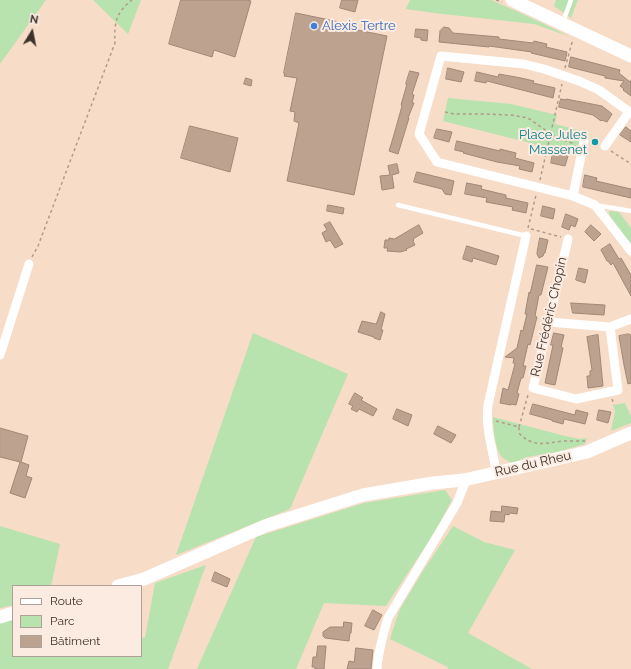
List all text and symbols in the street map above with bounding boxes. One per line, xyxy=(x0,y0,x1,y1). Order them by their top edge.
north arrow xyxy=(12,12,52,52)
text: N xyxy=(29,13,39,27)
place label: Alexis Tertre xyxy=(322,18,396,34)
marker: Alexis Tertre xyxy=(309,21,319,31)
place label: Place Jules Massenet xyxy=(519,127,587,158)
marker: Place Jules Massenet xyxy=(590,137,600,147)
street label: Rue Frédéric Chopin xyxy=(528,256,570,378)
street label: Rue du Rheu xyxy=(493,448,573,480)
legend xyxy=(12,585,142,657)
text: Route xyxy=(50,594,83,608)
text: Parc xyxy=(50,614,75,628)
text: Bâtiment xyxy=(50,634,100,648)

